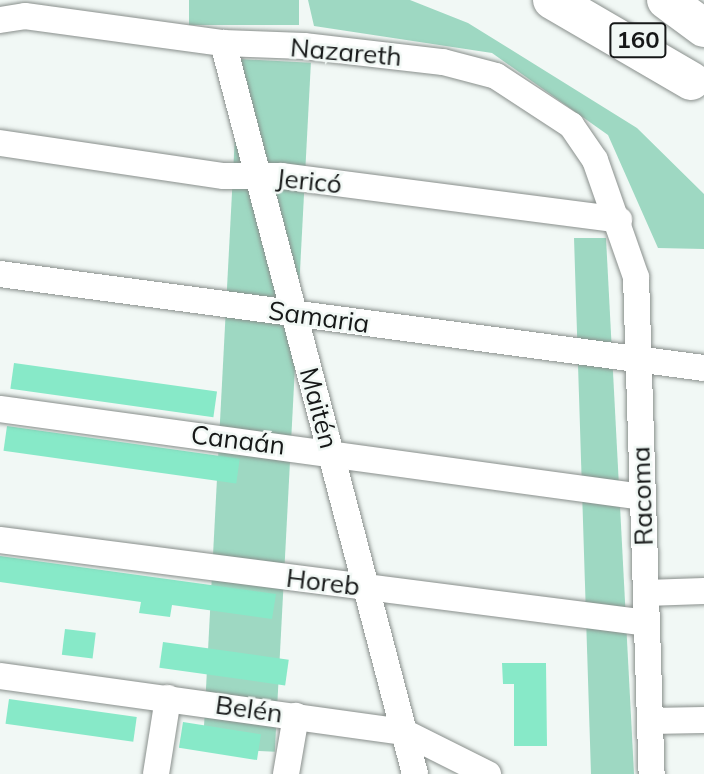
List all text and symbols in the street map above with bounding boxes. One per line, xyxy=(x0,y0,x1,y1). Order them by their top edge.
road number: 160 xyxy=(608,20,668,60)
street label: Nazareth xyxy=(289,32,403,72)
street label: Jericó xyxy=(275,162,343,200)
street label: Samaria xyxy=(267,294,371,340)
street label: Maitén xyxy=(293,364,345,452)
street label: Canaán xyxy=(189,419,287,461)
street label: Racoma xyxy=(625,446,659,546)
street label: Horeb xyxy=(284,562,362,602)
street label: Belén xyxy=(213,689,285,729)

